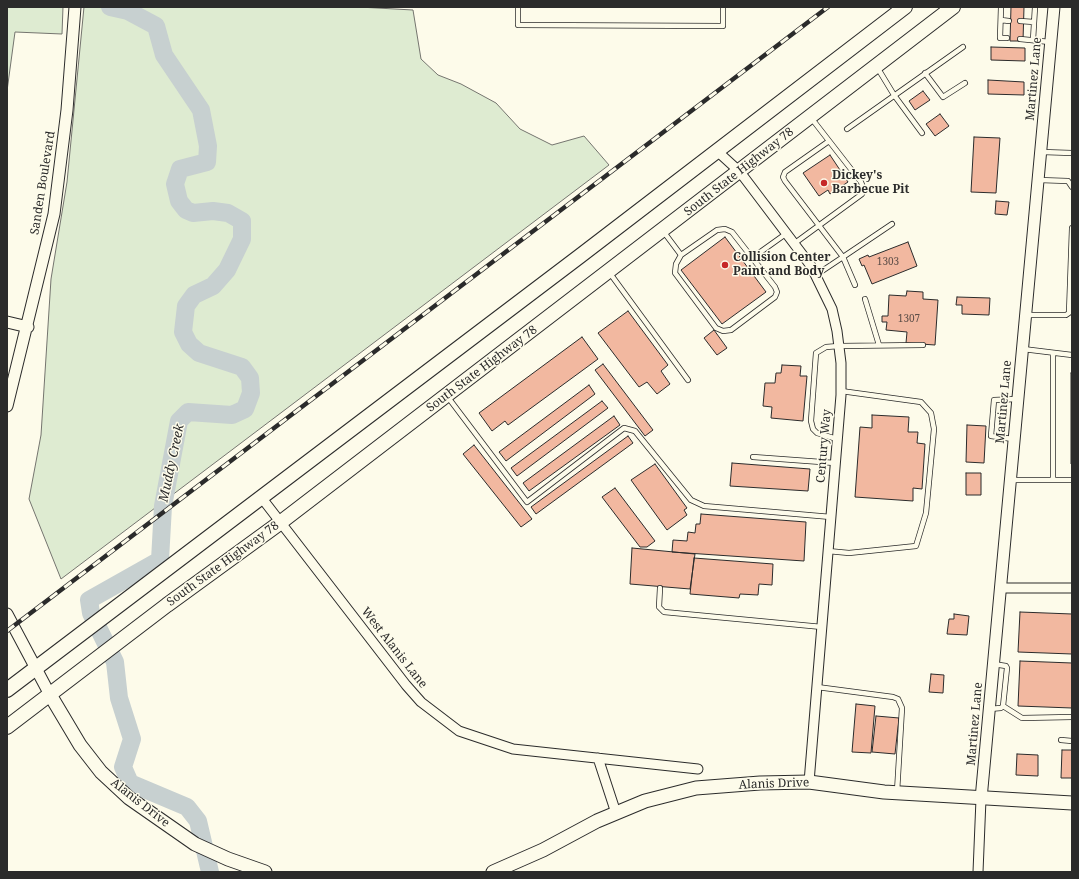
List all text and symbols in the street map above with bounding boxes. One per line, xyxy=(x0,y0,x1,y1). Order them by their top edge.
street label: Martinez Lane xyxy=(1023,37,1045,121)
street label: South State Highway 78 xyxy=(681,125,797,219)
street label: Sanden Boulevard xyxy=(28,130,58,236)
place label: Dickey's Barbecue Pit xyxy=(832,169,909,197)
marker: Dickey's Barbecue Pit xyxy=(819,178,829,188)
place label: Collision Center Paint and Body xyxy=(733,251,830,279)
house number: 1303 xyxy=(877,256,899,268)
marker: Collision Center Paint and Body xyxy=(720,260,730,270)
house number: 1307 xyxy=(898,313,920,325)
street label: South State Highway 78 xyxy=(424,323,540,415)
street label: Martinez Lane xyxy=(993,360,1015,444)
street label: Century Way xyxy=(814,409,834,483)
water label: Muddy Creek xyxy=(156,423,188,503)
street label: South State Highway 78 xyxy=(164,519,282,609)
street label: West Alanis Lane xyxy=(358,605,430,691)
street label: Martinez Lane xyxy=(964,682,986,766)
street label: Alanis Drive xyxy=(108,776,172,830)
street label: Alanis Drive xyxy=(738,776,810,792)

